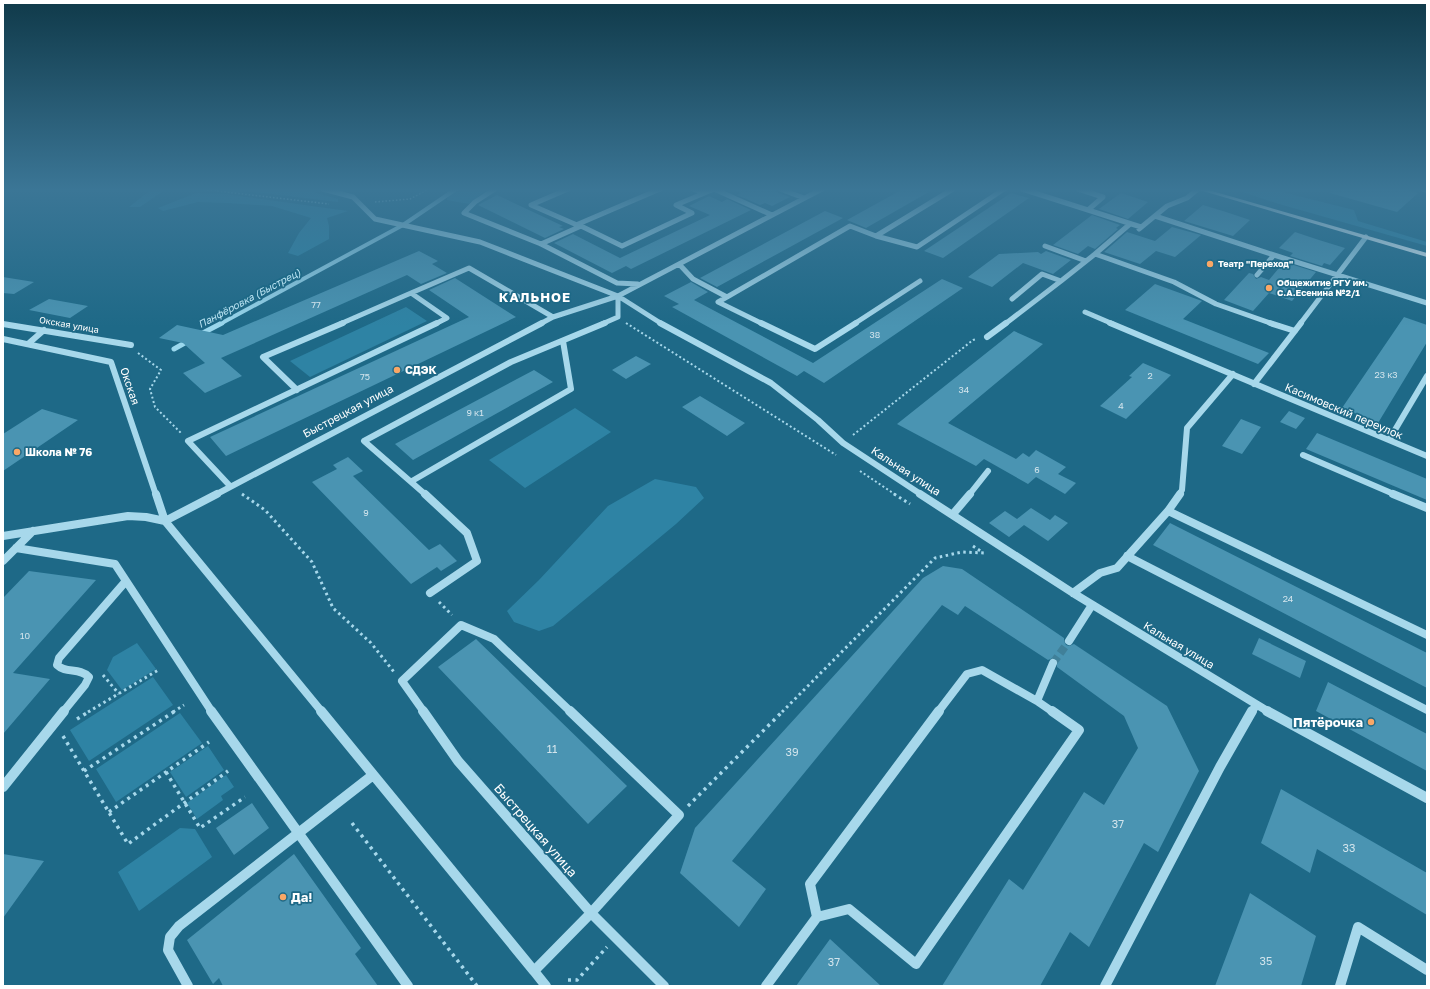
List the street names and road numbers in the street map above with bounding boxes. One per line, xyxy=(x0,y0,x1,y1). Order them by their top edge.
street label: Окская улица xyxy=(38,314,100,335)
street label: Окская xyxy=(118,365,143,406)
street label: Касимовский переулок xyxy=(1283,380,1406,442)
street label: Быстрецкая улица xyxy=(300,381,395,440)
street label: Кальная улица xyxy=(869,443,943,498)
street label: Кальная улица xyxy=(1142,618,1217,671)
street label: Быстрецкая улица xyxy=(491,780,581,880)

